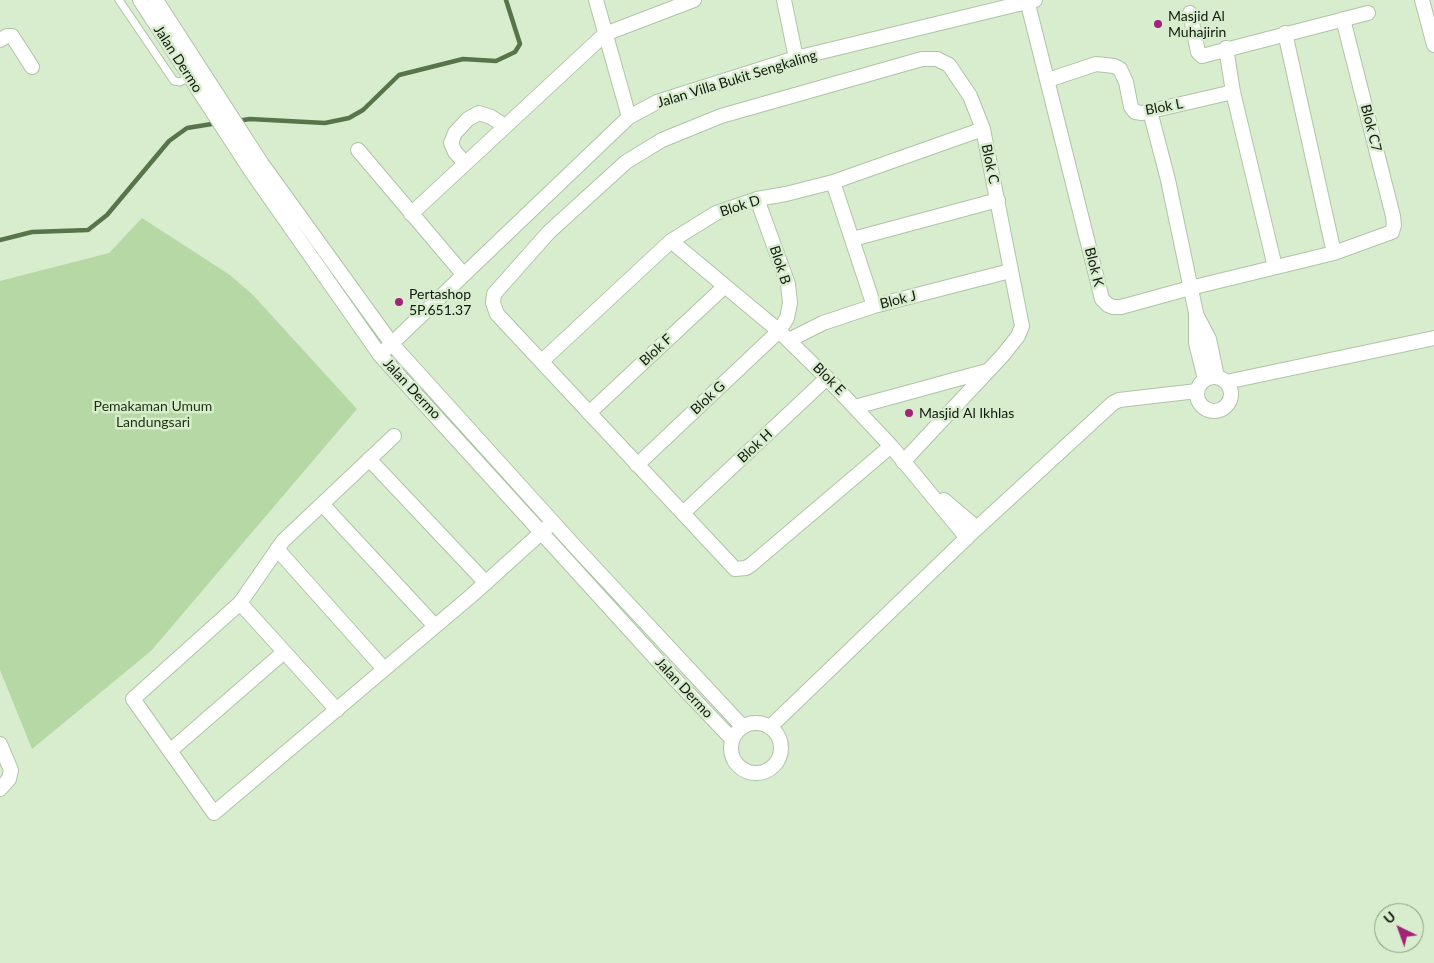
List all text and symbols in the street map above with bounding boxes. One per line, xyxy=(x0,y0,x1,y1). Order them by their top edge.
place label: Masjid Al Muhajirin xyxy=(1168,8,1226,40)
marker: Masjid Al Muhajirin xyxy=(1152,18,1164,30)
street label: Jalan Dermo xyxy=(150,22,206,96)
street label: Jalan Villa Bukit Sengkaling xyxy=(655,47,819,111)
street label: Blok L xyxy=(1144,95,1184,119)
street label: Blok C7 xyxy=(1357,103,1385,153)
street label: Blok C xyxy=(978,143,1002,185)
street label: Blok D xyxy=(718,192,762,220)
street label: Blok B xyxy=(766,243,794,287)
street label: Blok K xyxy=(1081,246,1107,288)
place label: Pertashop 5P.651.37 xyxy=(409,286,471,318)
street label: Blok J xyxy=(878,287,918,313)
marker: Pertashop 5P.651.37 xyxy=(393,296,405,308)
street label: Blok F xyxy=(636,331,676,369)
street label: Jalan Dermo xyxy=(380,355,444,423)
street label: Blok E xyxy=(809,359,849,399)
street label: Blok G xyxy=(687,378,729,418)
park label: Pemakaman Umum Landungsari xyxy=(94,398,212,431)
place label: Masjid Al Ikhlas xyxy=(919,405,1014,421)
marker: Masjid Al Ikhlas xyxy=(903,407,915,419)
street label: Blok H xyxy=(734,426,776,466)
street label: Jalan Dermo xyxy=(652,654,716,722)
north arrow xyxy=(1374,903,1424,953)
text: U xyxy=(1380,907,1399,927)

